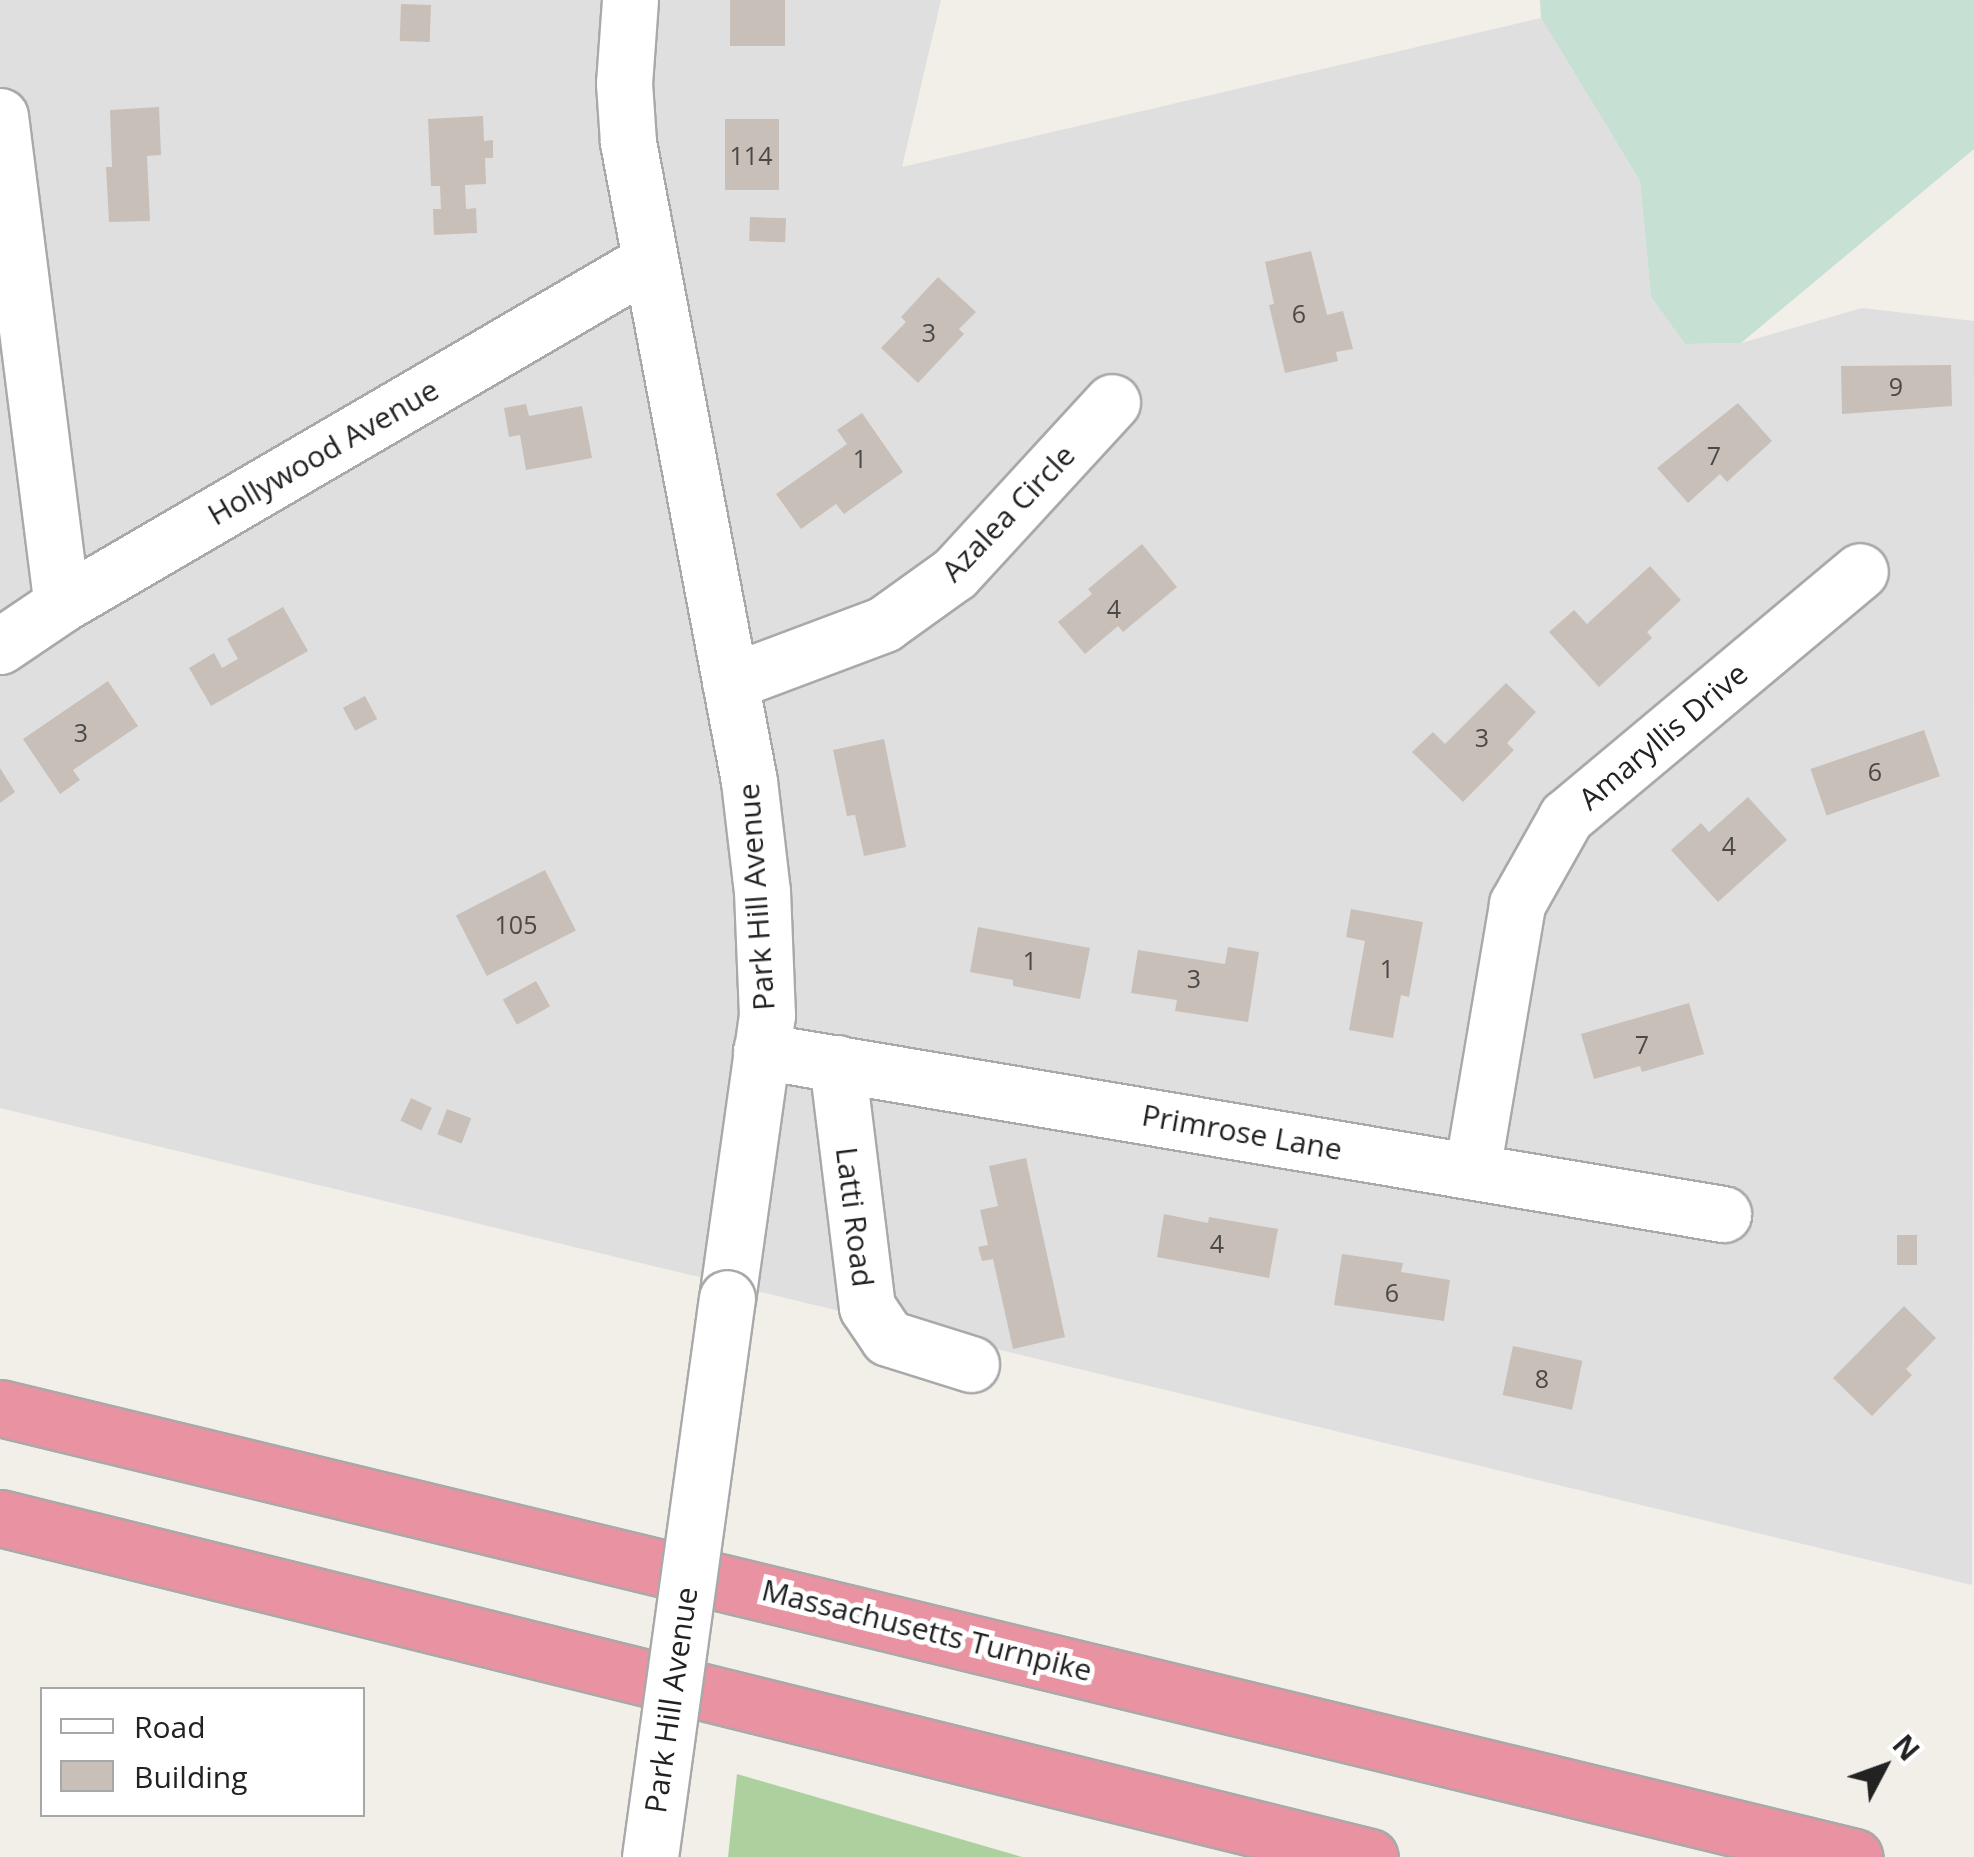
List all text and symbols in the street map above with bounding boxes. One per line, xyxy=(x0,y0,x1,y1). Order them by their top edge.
house number: 114 xyxy=(730,140,772,170)
house number: 6 xyxy=(1292,298,1306,328)
house number: 3 xyxy=(922,317,936,347)
street label: Hollywood Avenue xyxy=(201,371,445,533)
house number: 9 xyxy=(1889,371,1903,401)
street label: Azalea Circle xyxy=(934,437,1082,589)
house number: 7 xyxy=(1707,440,1721,470)
house number: 1 xyxy=(853,443,867,473)
house number: 4 xyxy=(1107,593,1121,623)
street label: Amaryllis Drive xyxy=(1571,655,1755,817)
house number: 3 xyxy=(74,717,88,747)
house number: 3 xyxy=(1475,722,1489,752)
house number: 6 xyxy=(1868,756,1882,786)
street label: Park Hill Avenue xyxy=(730,782,782,1012)
house number: 4 xyxy=(1722,830,1736,860)
house number: 105 xyxy=(495,909,537,939)
house number: 1 xyxy=(1023,945,1037,975)
house number: 1 xyxy=(1380,953,1394,983)
house number: 3 xyxy=(1187,963,1201,993)
house number: 7 xyxy=(1635,1029,1649,1059)
street label: Primrose Lane xyxy=(1139,1097,1345,1167)
street label: Latti Road xyxy=(829,1145,881,1289)
house number: 4 xyxy=(1210,1228,1224,1258)
house number: 6 xyxy=(1385,1277,1399,1307)
house number: 8 xyxy=(1535,1363,1549,1393)
street label: Massachusetts Turnpike xyxy=(758,1572,1096,1688)
street label: Park Hill Avenue xyxy=(637,1585,705,1815)
legend xyxy=(40,1687,365,1817)
text: Road xyxy=(134,1706,206,1747)
north arrow xyxy=(1834,1717,1934,1817)
text: N xyxy=(1885,1726,1928,1768)
text: Building xyxy=(134,1756,248,1797)

